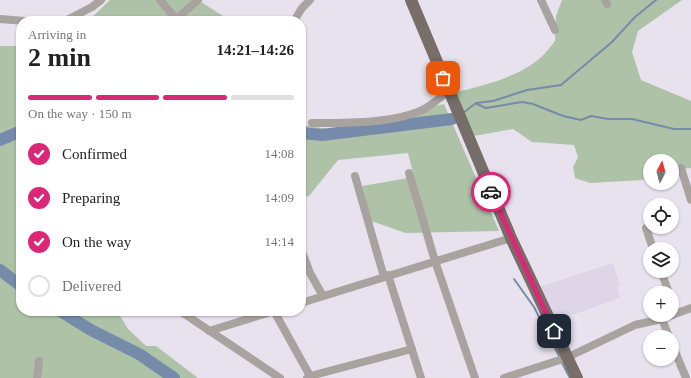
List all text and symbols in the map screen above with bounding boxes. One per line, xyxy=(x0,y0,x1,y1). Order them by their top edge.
text: Arriving in xyxy=(28,27,86,42)
text: 14:21–14:26 xyxy=(217,42,294,58)
text: 2 min xyxy=(28,43,91,72)
pin xyxy=(426,61,460,95)
icon: bag xyxy=(432,67,454,89)
text: On the way · 150 m xyxy=(28,106,132,121)
icon: check xyxy=(28,143,50,165)
text: Confirmed xyxy=(62,146,127,162)
text: 14:08 xyxy=(264,146,294,161)
north arrow xyxy=(643,154,679,190)
map controls xyxy=(643,154,679,366)
courier xyxy=(471,172,511,212)
icon: car xyxy=(480,181,502,203)
icon: check xyxy=(28,187,50,209)
text: Preparing xyxy=(62,190,120,206)
text: 14:09 xyxy=(264,190,294,205)
button: locate xyxy=(643,198,679,234)
icon: check xyxy=(28,231,50,253)
text: On the way xyxy=(62,234,131,250)
text: 14:14 xyxy=(264,234,294,249)
button: layers xyxy=(643,242,679,278)
text: Delivered xyxy=(62,278,121,294)
button: + xyxy=(643,286,679,322)
pin xyxy=(537,314,571,348)
icon: home xyxy=(543,320,565,342)
button: − xyxy=(643,330,679,366)

